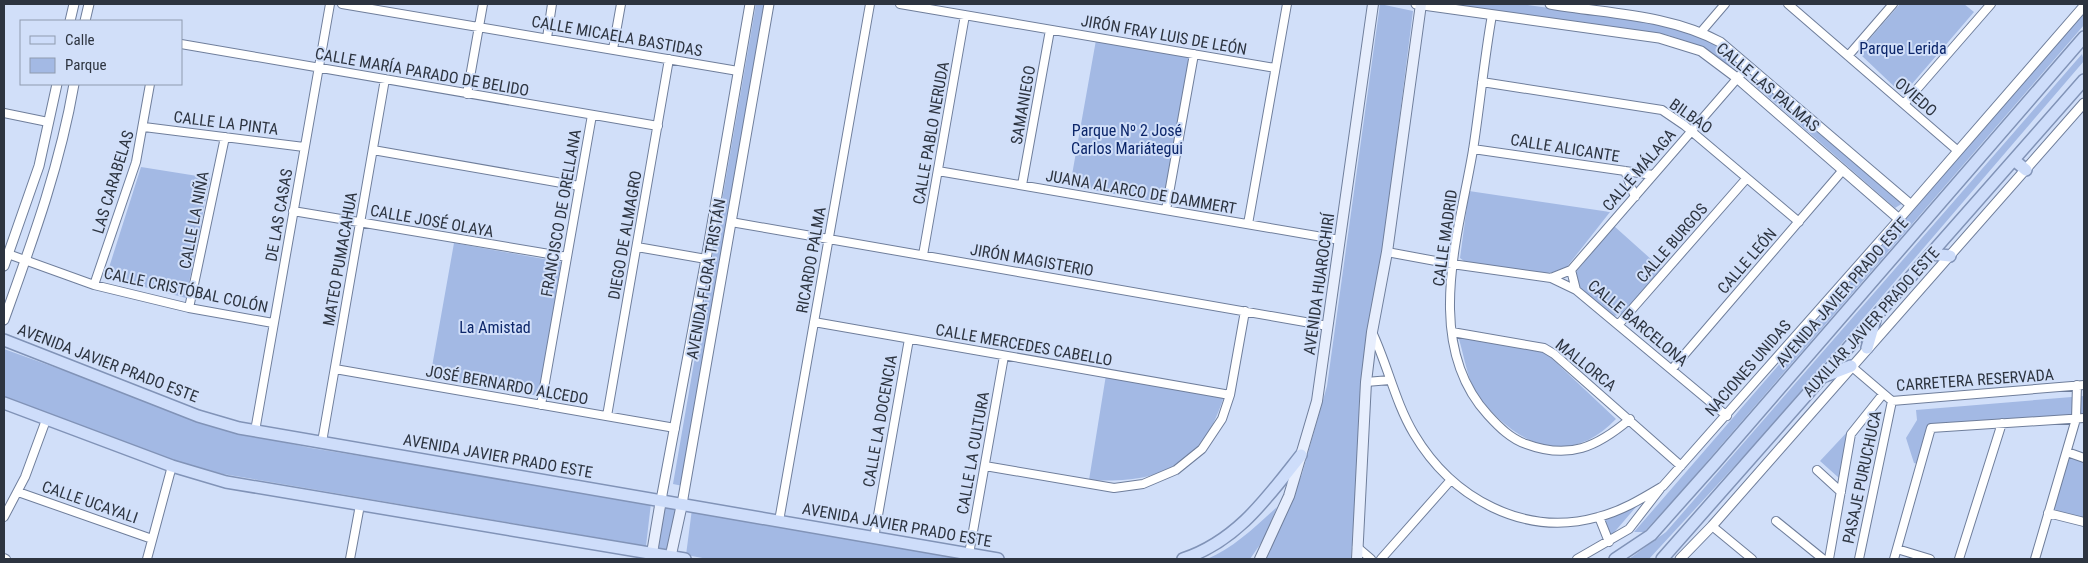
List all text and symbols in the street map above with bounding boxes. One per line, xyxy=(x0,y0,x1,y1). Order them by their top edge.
street label: JIRÓN FRAY LUIS DE LEÓN xyxy=(1080,10,1249,59)
street label: CALLE MICAELA BASTIDAS xyxy=(530,12,704,60)
legend xyxy=(20,20,182,85)
text: Calle xyxy=(65,31,95,49)
street label: CALLE LAS PALMAS xyxy=(1713,38,1823,136)
park label: Parque Lerida xyxy=(1859,39,1947,58)
street label: CALLE MARÍA PARADO DE BELIDO xyxy=(313,44,531,100)
text: Parque xyxy=(65,56,107,74)
street label: CALLE PABLO NERUDA xyxy=(909,60,953,206)
street label: SAMANIEGO xyxy=(1007,64,1039,146)
street label: OVIEDO xyxy=(1891,74,1941,120)
street label: BILBAO xyxy=(1666,94,1716,138)
street label: CALLE LA PINTA xyxy=(173,107,279,139)
park label: Parque Nº 2 José Carlos Mariátegui xyxy=(1071,121,1183,158)
street label: CALLE MÁLAGA xyxy=(1598,125,1680,215)
street label: LAS CARABELAS xyxy=(88,128,138,236)
street label: FRANCISCO DE ORELLANA xyxy=(537,128,585,298)
street label: CALLE ALICANTE xyxy=(1509,130,1621,166)
street label: JUANA ALARCO DE DAMMERT xyxy=(1044,166,1238,218)
street label: DE LAS CASAS xyxy=(261,167,297,263)
street label: CALLE LA NIÑA xyxy=(174,169,213,270)
street label: DIEGO DE ALMAGRO xyxy=(604,169,646,301)
street label: CALLE MADRID xyxy=(1429,188,1461,288)
street label: MATEO PUMACAHUA xyxy=(319,191,361,327)
street label: AVENIDA FLORA TRISTÁN xyxy=(683,197,729,361)
street label: CALLE BURGOS xyxy=(1632,200,1712,286)
street label: CALLE JOSÉ OLAYA xyxy=(369,201,495,241)
street label: RICARDO PALMA xyxy=(792,205,830,315)
street label: AVENIDA HUAROCHIRÍ xyxy=(1300,211,1338,356)
street label: AVENIDA JAVIER PRADO ESTE xyxy=(1772,213,1912,371)
street label: CALLE LEÓN xyxy=(1713,224,1780,298)
street label: JIRÓN MAGISTERIO xyxy=(969,239,1095,280)
street label: AUXILIAR JAVIER PRADO ESTE xyxy=(1799,243,1943,401)
street label: CALLE CRISTÓBAL COLÓN xyxy=(102,262,270,317)
street label: CALLE BARCELONA xyxy=(1584,276,1692,370)
street label: NACIONES UNIDAS xyxy=(1701,316,1795,420)
park label: La Amistad xyxy=(459,318,531,337)
street label: AVENIDA JAVIER PRADO ESTE xyxy=(15,320,201,406)
street label: CALLE MERCEDES CABELLO xyxy=(934,320,1114,370)
street label: MALLORCA xyxy=(1552,335,1620,395)
street label: CALLE LA DOCENCIA xyxy=(859,353,901,489)
street label: JOSÉ BERNARDO ALCEDO xyxy=(424,361,590,409)
street label: CARRETERA RESERVADA xyxy=(1896,365,2054,395)
street label: CALLE LA CULTURA xyxy=(953,390,993,516)
street label: PASAJE PURUCHUCA xyxy=(1839,409,1885,545)
street label: AVENIDA JAVIER PRADO ESTE xyxy=(402,430,594,482)
street label: CALLE UCAYALI xyxy=(40,477,140,527)
street label: AVENIDA JAVIER PRADO ESTE xyxy=(801,499,993,551)

